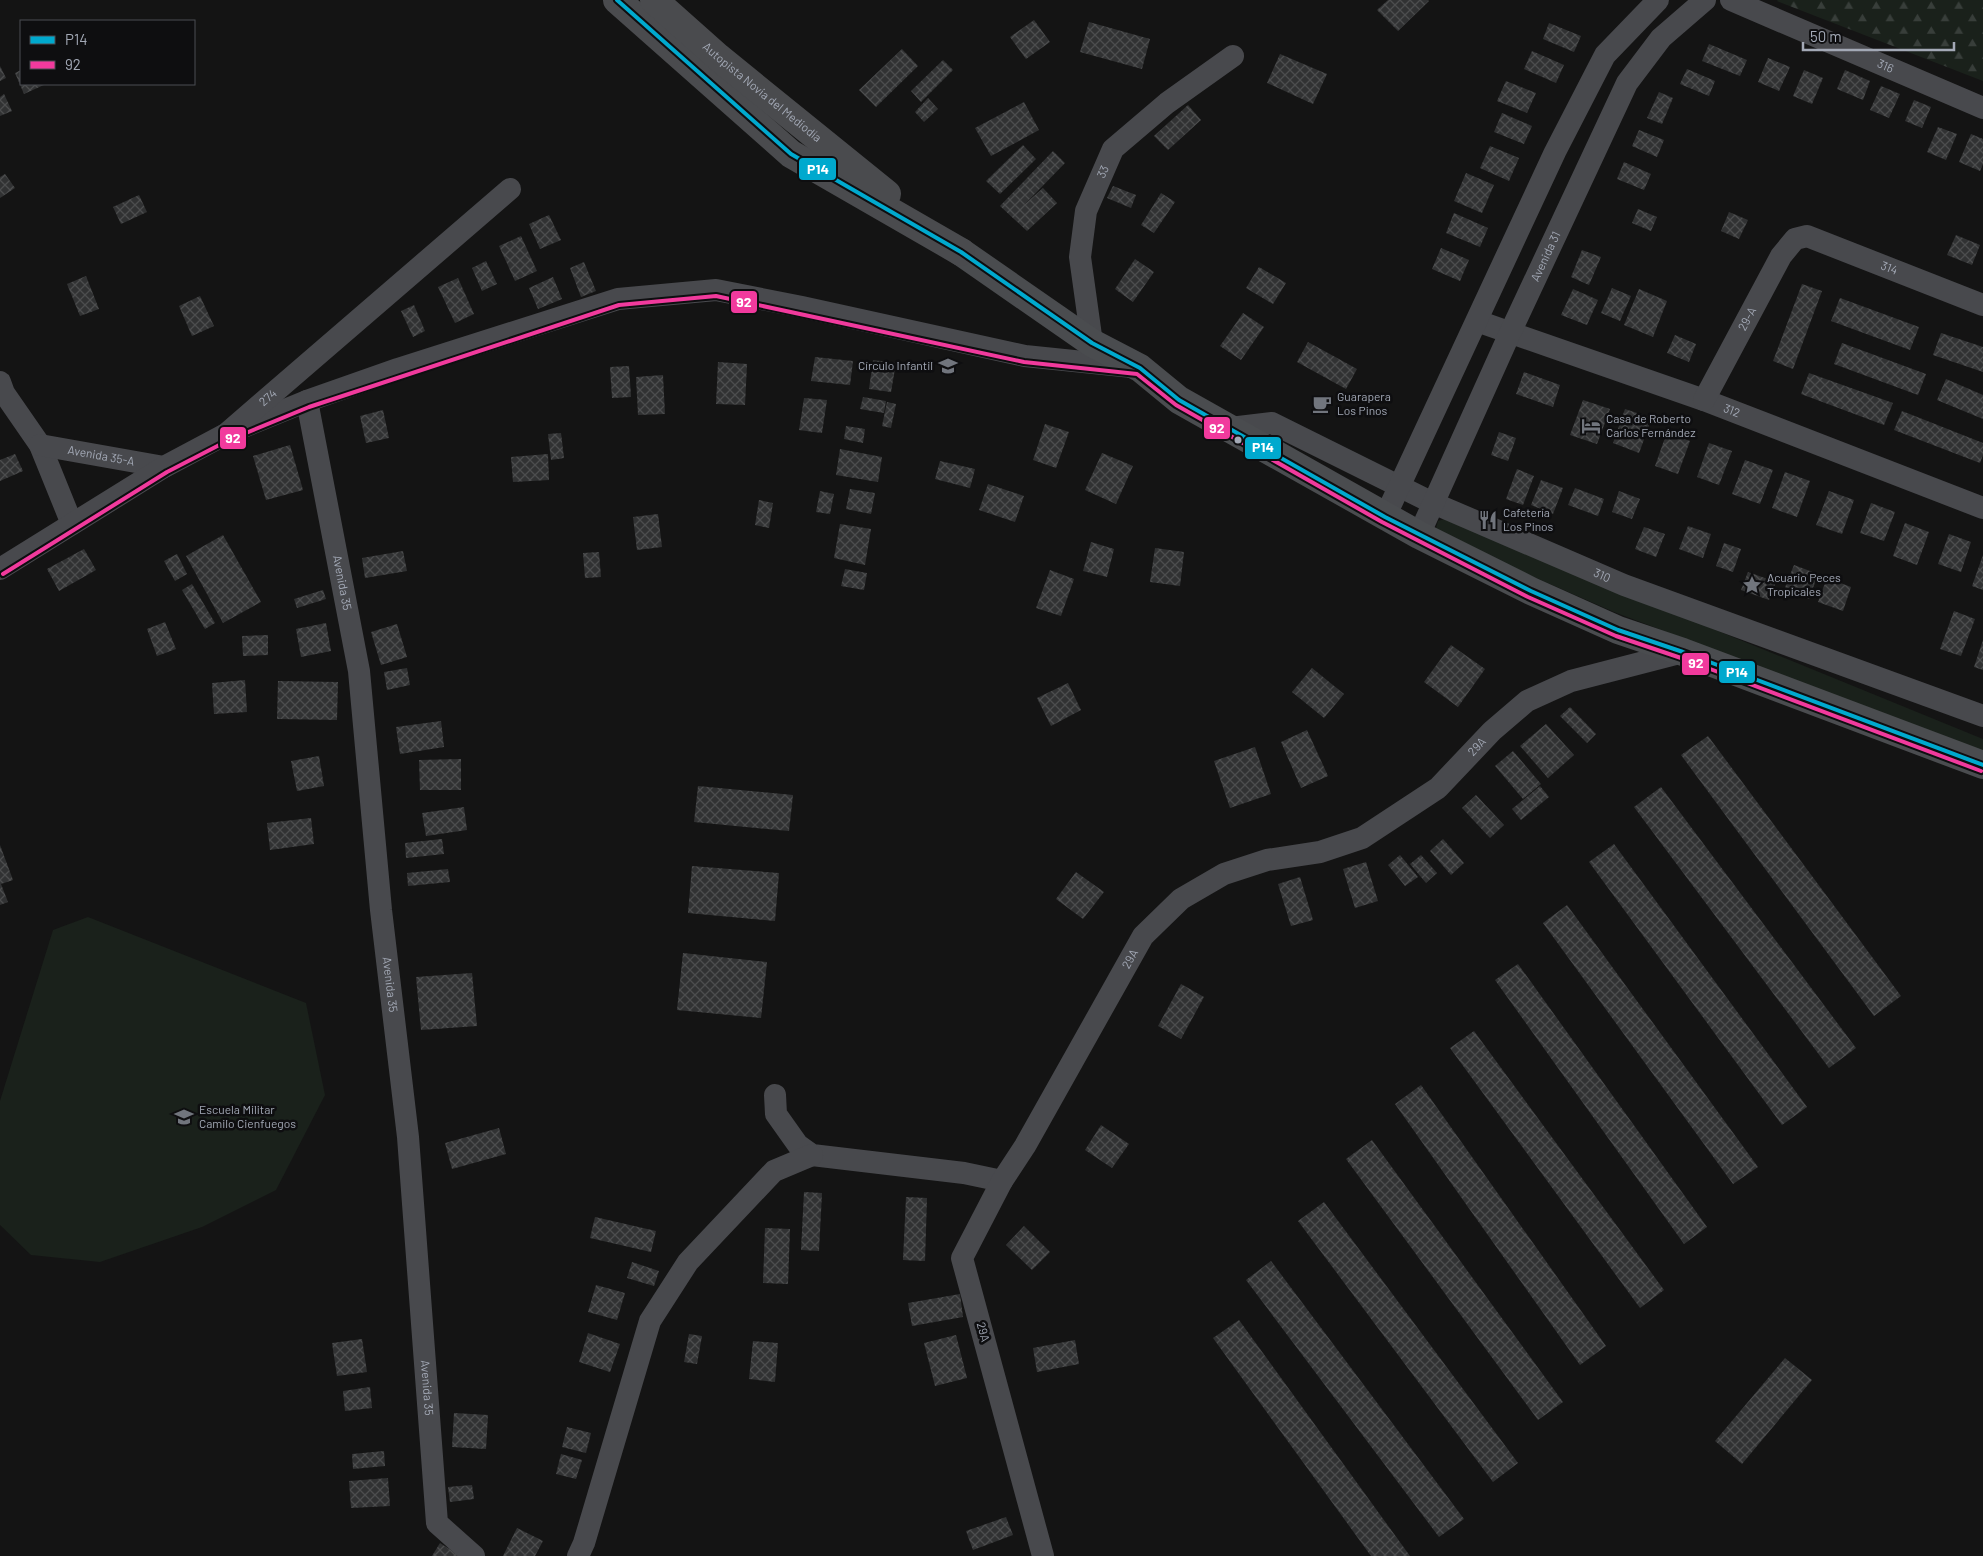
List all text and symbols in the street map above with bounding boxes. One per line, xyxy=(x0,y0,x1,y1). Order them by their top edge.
legend xyxy=(20,20,195,85)
scale bar xyxy=(1803,20,1954,52)
text: 50 m xyxy=(1810,27,1842,45)
text: P14 xyxy=(65,30,87,48)
street label: Autopista Novia del Mediodía xyxy=(700,39,825,144)
text: 92 xyxy=(65,55,81,73)
street label: 316 xyxy=(1875,56,1896,75)
line badge: P14 xyxy=(798,157,837,181)
text: P14 xyxy=(807,160,829,177)
street label: 33 xyxy=(1093,163,1111,180)
street label: Avenida 31 xyxy=(1527,229,1563,283)
street label: 314 xyxy=(1879,258,1900,277)
line badge: 92 xyxy=(730,290,758,314)
text: 92 xyxy=(736,293,752,310)
street label: 29-A xyxy=(1734,304,1759,333)
school or university icon: Círculo Infantil xyxy=(937,355,959,377)
place label: Círculo Infantil xyxy=(858,358,933,372)
street label: 274 xyxy=(256,385,279,408)
place label: Guarapera Los Pinos xyxy=(1337,389,1391,417)
cafe icon: Guarapera Los Pinos xyxy=(1311,393,1333,415)
street label: 312 xyxy=(1722,400,1742,419)
place label: Casa de Roberto Carlos Fernández xyxy=(1606,411,1696,439)
hotel icon: Casa de Roberto Carlos Fernández xyxy=(1580,415,1602,437)
line badge: 92 xyxy=(1203,416,1231,440)
text: 92 xyxy=(1209,419,1225,436)
line badge: 92 xyxy=(219,426,247,450)
text: 92 xyxy=(225,429,241,446)
unlabelled marker xyxy=(1233,435,1243,445)
line badge: P14 xyxy=(1244,436,1282,460)
text: P14 xyxy=(1252,438,1274,455)
street label: Avenida 35-A xyxy=(67,442,136,468)
place label: Cafetería Los Pinos xyxy=(1503,505,1554,533)
restaurant icon: Cafetería Los Pinos xyxy=(1477,509,1499,531)
street label: Avenida 35 xyxy=(331,554,355,611)
street label: 310 xyxy=(1592,565,1613,584)
place label: Acuario Peces Tropicales xyxy=(1767,570,1841,598)
place icon: Acuario Peces Tropicales xyxy=(1741,574,1763,596)
line badge: 92 xyxy=(1681,652,1710,676)
text: 92 xyxy=(1688,654,1704,671)
line badge: P14 xyxy=(1718,660,1756,684)
text: P14 xyxy=(1726,663,1748,680)
street label: 29A xyxy=(1464,734,1488,758)
street label: 29A xyxy=(1118,946,1140,971)
street label: Avenida 35 xyxy=(381,956,401,1013)
place label: Escuela Militar Camilo Cienfuegos xyxy=(199,1102,296,1130)
school or university icon: Escuela Militar Camilo Cienfuegos xyxy=(173,1106,195,1128)
street label: 29A xyxy=(975,1320,993,1343)
street label: Avenida 35 xyxy=(419,1359,437,1416)

